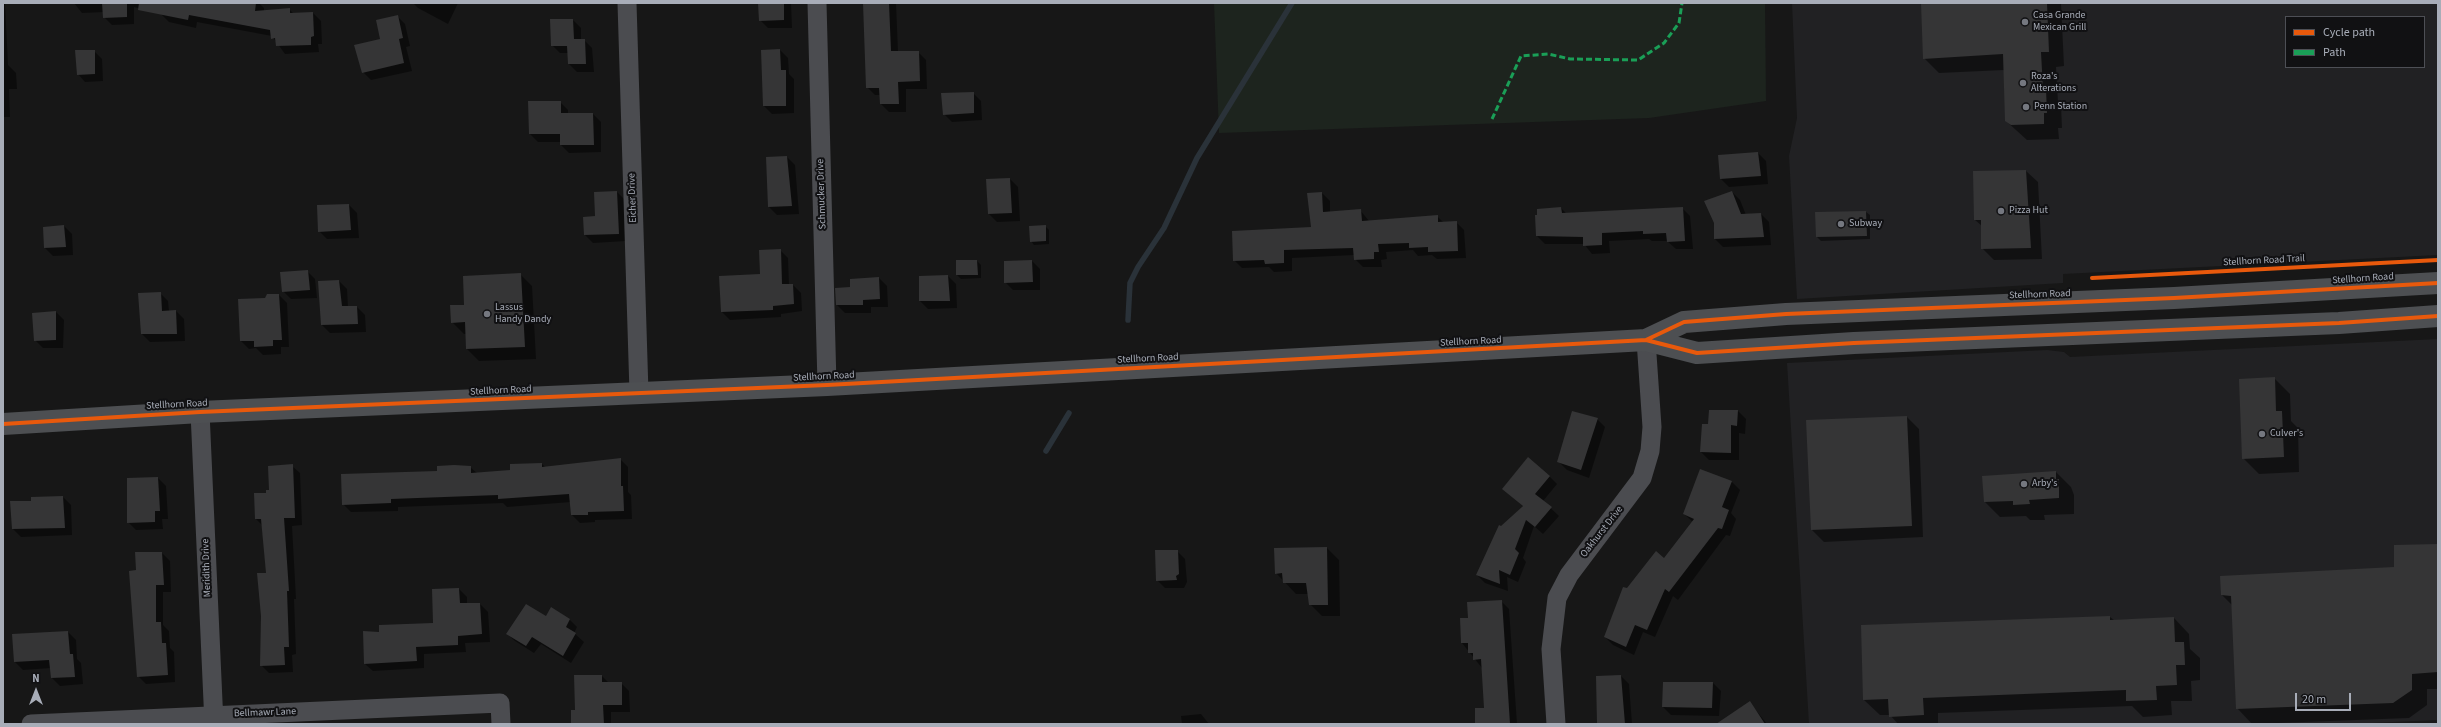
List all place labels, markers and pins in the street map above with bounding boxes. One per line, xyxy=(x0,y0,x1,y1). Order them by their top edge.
place label: Casa Grande Mexican Grill xyxy=(2033,10,2086,34)
marker: Casa Grande Mexican Grill xyxy=(2020,17,2030,27)
place label: Roza's Alterations xyxy=(2031,71,2076,94)
marker: Roza's Alterations xyxy=(2018,78,2028,88)
place label: Penn Station xyxy=(2034,101,2087,113)
marker: Penn Station xyxy=(2021,102,2031,112)
place label: Pizza Hut xyxy=(2009,205,2048,217)
marker: Pizza Hut xyxy=(1996,206,2006,216)
place label: Subway xyxy=(1849,218,1882,230)
marker: Subway xyxy=(1836,219,1846,229)
place label: Lassus Handy Dandy xyxy=(495,302,551,326)
marker: Lassus Handy Dandy xyxy=(482,309,492,319)
place label: Culver's xyxy=(2270,428,2303,440)
marker: Culver's xyxy=(2257,429,2267,439)
place label: Arby's xyxy=(2032,478,2058,490)
marker: Arby's xyxy=(2019,479,2029,489)

